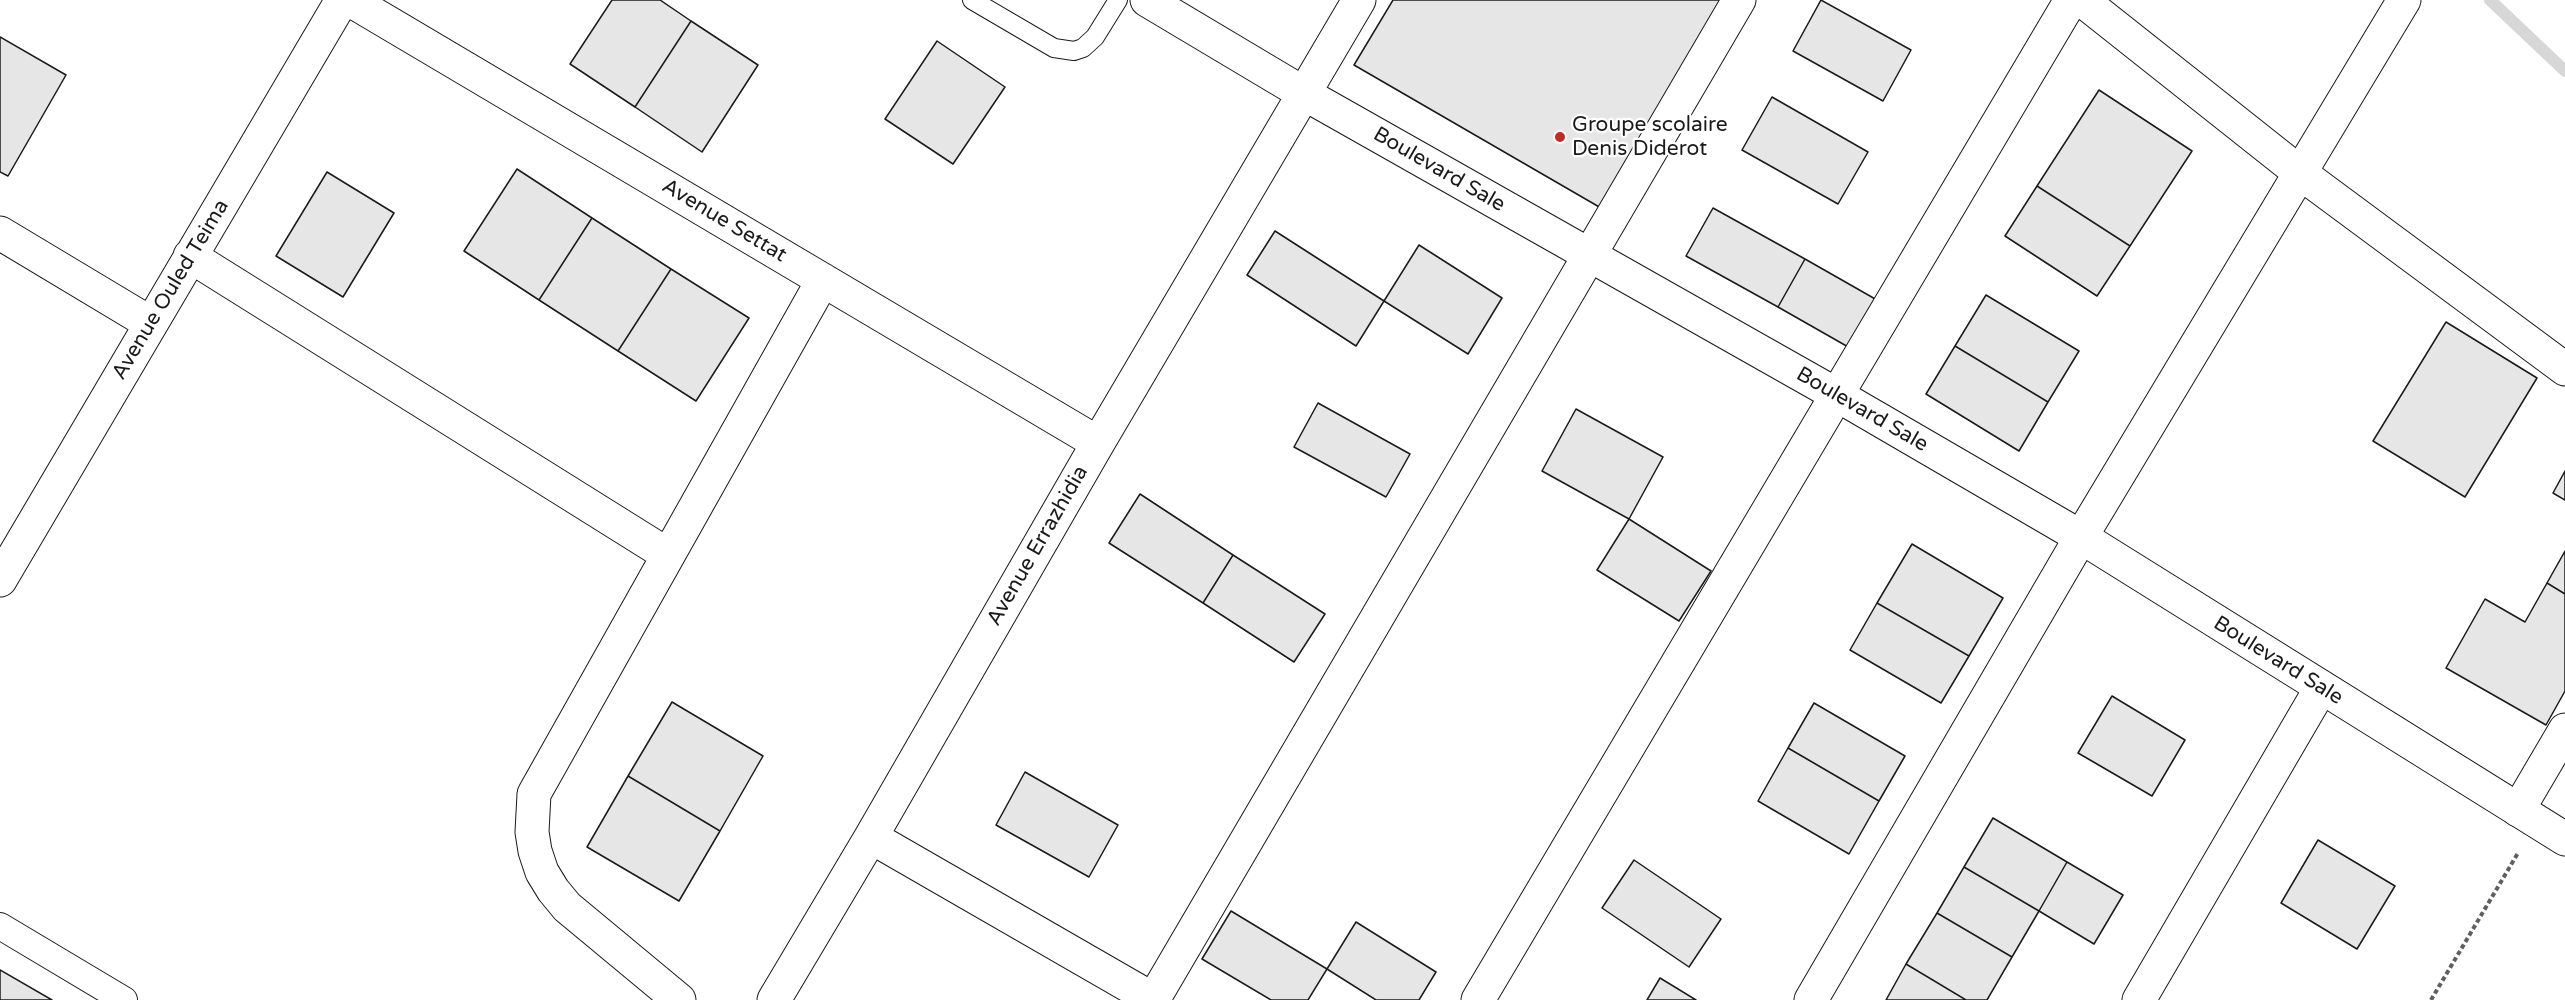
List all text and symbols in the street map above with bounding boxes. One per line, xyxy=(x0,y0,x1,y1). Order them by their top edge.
place label: Groupe scolaire Denis Diderot xyxy=(1572,112,1728,162)
street label: Boulevard Sale xyxy=(1369,122,1509,218)
marker: Groupe scolaire Denis Diderot xyxy=(1553,130,1567,144)
street label: Avenue Settat xyxy=(657,174,791,268)
street label: Avenue Ouled Teima xyxy=(107,195,235,385)
street label: Boulevard Sale xyxy=(1792,362,1932,458)
street label: Avenue Errazhidia xyxy=(982,462,1094,630)
street label: Boulevard Sale xyxy=(2209,611,2347,711)

